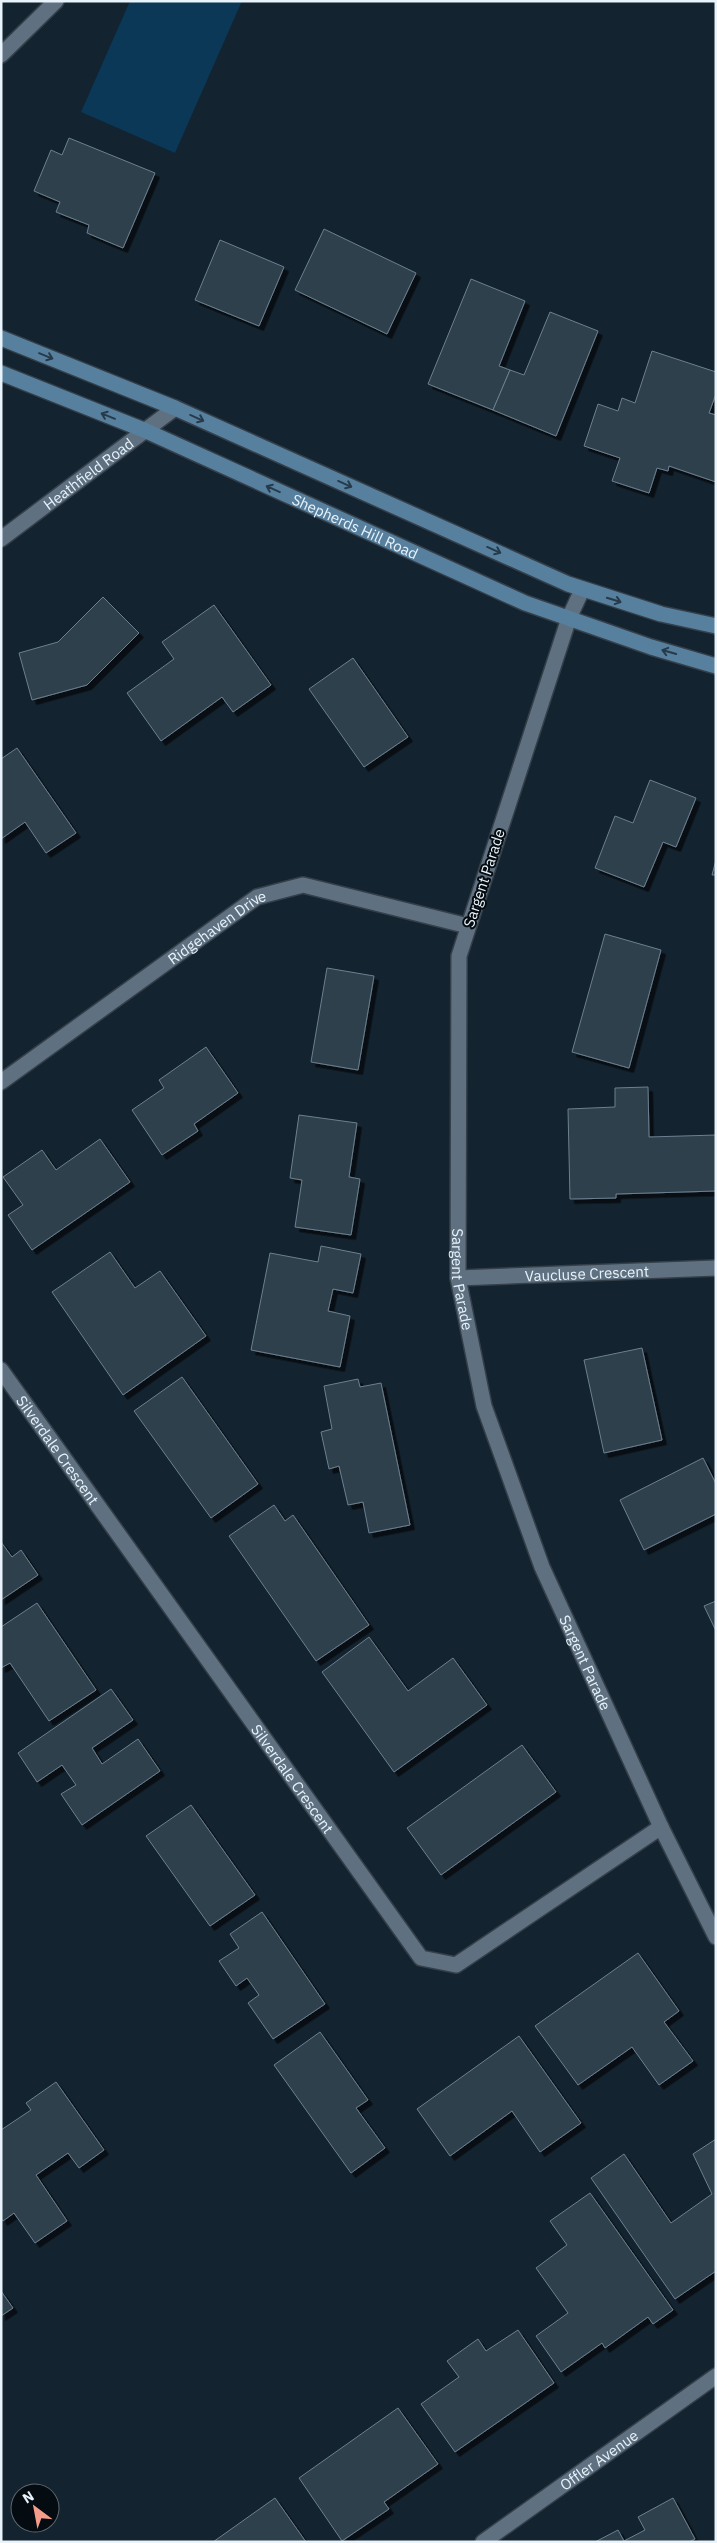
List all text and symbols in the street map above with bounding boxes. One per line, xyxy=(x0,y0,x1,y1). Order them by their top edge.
one-way arrow xyxy=(38,352,54,361)
one-way arrow xyxy=(101,411,116,420)
one-way arrow xyxy=(189,413,204,423)
street label: Heathfield Road xyxy=(39,433,137,514)
one-way arrow xyxy=(337,479,352,489)
one-way arrow xyxy=(266,483,281,493)
street label: Shepherds Hill Road xyxy=(289,489,421,563)
one-way arrow xyxy=(486,545,501,555)
one-way arrow xyxy=(606,595,622,605)
one-way arrow xyxy=(661,647,677,657)
street label: Sargent Parade xyxy=(459,826,509,930)
street label: Ridgehaven Drive xyxy=(164,886,268,968)
street label: Sargent Parade xyxy=(448,1228,478,1332)
street label: Vaucluse Crescent xyxy=(524,1261,649,1285)
street label: Silverdale Crescent xyxy=(13,1391,103,1508)
street label: Sargent Parade xyxy=(556,1612,616,1713)
street label: Silverdale Crescent xyxy=(247,1720,338,1837)
street label: Offler Avenue xyxy=(556,2425,642,2494)
north arrow xyxy=(10,2483,60,2533)
text: N xyxy=(19,2487,37,2507)

